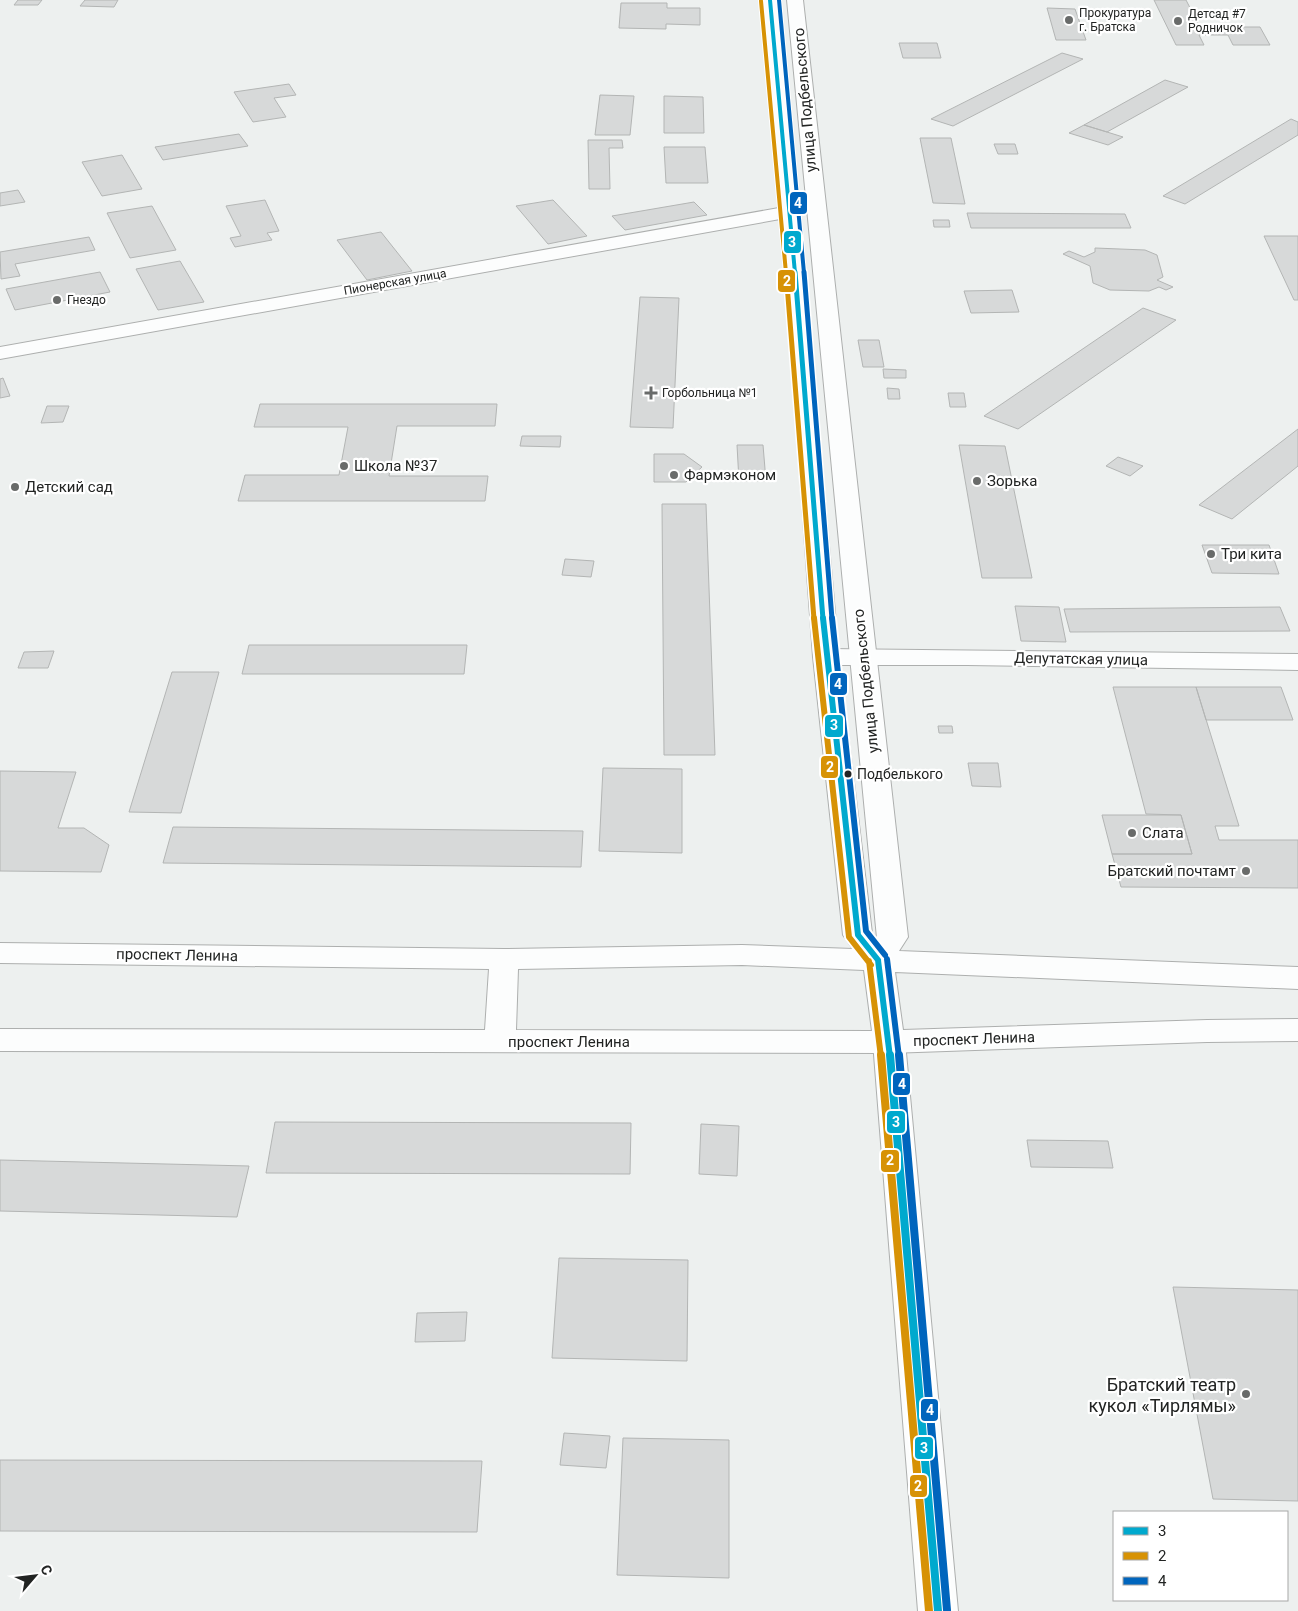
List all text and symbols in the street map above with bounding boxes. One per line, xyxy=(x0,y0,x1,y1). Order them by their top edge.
place label: Прокуратура г. Братска xyxy=(1079,6,1151,34)
place label: Детсад #7 Родничок xyxy=(1188,7,1246,35)
marker: Прокуратура г. Братска xyxy=(1063,14,1075,26)
marker: Детсад #7 Родничок xyxy=(1172,15,1184,27)
street label: улица Подбельского xyxy=(790,27,820,173)
line badge: 4 xyxy=(789,191,808,215)
text: 4 xyxy=(794,195,802,211)
line badge: 3 xyxy=(783,230,802,254)
text: 3 xyxy=(788,234,796,250)
street label: Пионерская улица xyxy=(342,266,448,298)
line badge: 2 xyxy=(777,269,796,293)
text: 2 xyxy=(783,273,791,289)
place label: Гнездо xyxy=(67,293,106,307)
marker: Гнездо xyxy=(51,294,63,306)
marker: Горбольница №1 xyxy=(644,386,658,400)
place label: Горбольница №1 xyxy=(662,386,758,400)
place label: Школа №37 xyxy=(354,457,437,475)
marker: Школа №37 xyxy=(338,460,350,472)
place label: Фармэконом xyxy=(684,466,776,484)
marker: Фармэконом xyxy=(668,469,680,481)
place label: Зорька xyxy=(987,472,1037,490)
marker: Зорька xyxy=(971,475,983,487)
place label: Детский сад xyxy=(25,478,113,496)
marker: Детский сад xyxy=(9,481,21,493)
place label: Три кита xyxy=(1221,545,1282,563)
marker: Три кита xyxy=(1205,548,1217,560)
street label: улица Подбельского xyxy=(849,608,883,754)
street label: Депутатская улица xyxy=(1014,649,1148,669)
line badge: 4 xyxy=(829,672,848,696)
text: 4 xyxy=(834,676,842,692)
line badge: 3 xyxy=(824,714,844,738)
text: 3 xyxy=(830,717,838,733)
line badge: 2 xyxy=(820,755,839,779)
text: 2 xyxy=(826,759,834,775)
place label: Подбелького xyxy=(857,766,943,782)
marker: Подбелького xyxy=(843,769,853,779)
place label: Слата xyxy=(1142,824,1184,842)
marker: Слата xyxy=(1126,827,1138,839)
place label: Братский почтамт xyxy=(1107,862,1236,880)
marker: Братский почтамт xyxy=(1240,865,1252,877)
street label: проспект Ленина xyxy=(116,945,238,965)
street label: проспект Ленина xyxy=(913,1028,1035,1050)
street label: проспект Ленина xyxy=(508,1033,630,1051)
line badge: 4 xyxy=(892,1072,911,1096)
text: 4 xyxy=(898,1076,906,1092)
line badge: 3 xyxy=(886,1110,906,1134)
text: 3 xyxy=(892,1114,900,1130)
line badge: 2 xyxy=(880,1149,900,1173)
text: 2 xyxy=(886,1152,894,1168)
place label: Братский театр кукол «Тирлямы» xyxy=(1089,1374,1236,1416)
marker: Братский театр кукол «Тирлямы» xyxy=(1240,1388,1252,1400)
line badge: 4 xyxy=(920,1398,939,1422)
text: 4 xyxy=(926,1402,934,1418)
line badge: 3 xyxy=(914,1436,934,1460)
text: 3 xyxy=(920,1440,928,1456)
line badge: 2 xyxy=(909,1474,928,1498)
text: 2 xyxy=(914,1478,922,1494)
legend xyxy=(1113,1511,1288,1601)
text: 3 xyxy=(1158,1522,1166,1540)
text: 2 xyxy=(1158,1547,1166,1565)
north arrow xyxy=(10,1551,60,1601)
text: С xyxy=(37,1562,56,1578)
text: 4 xyxy=(1158,1572,1167,1590)

